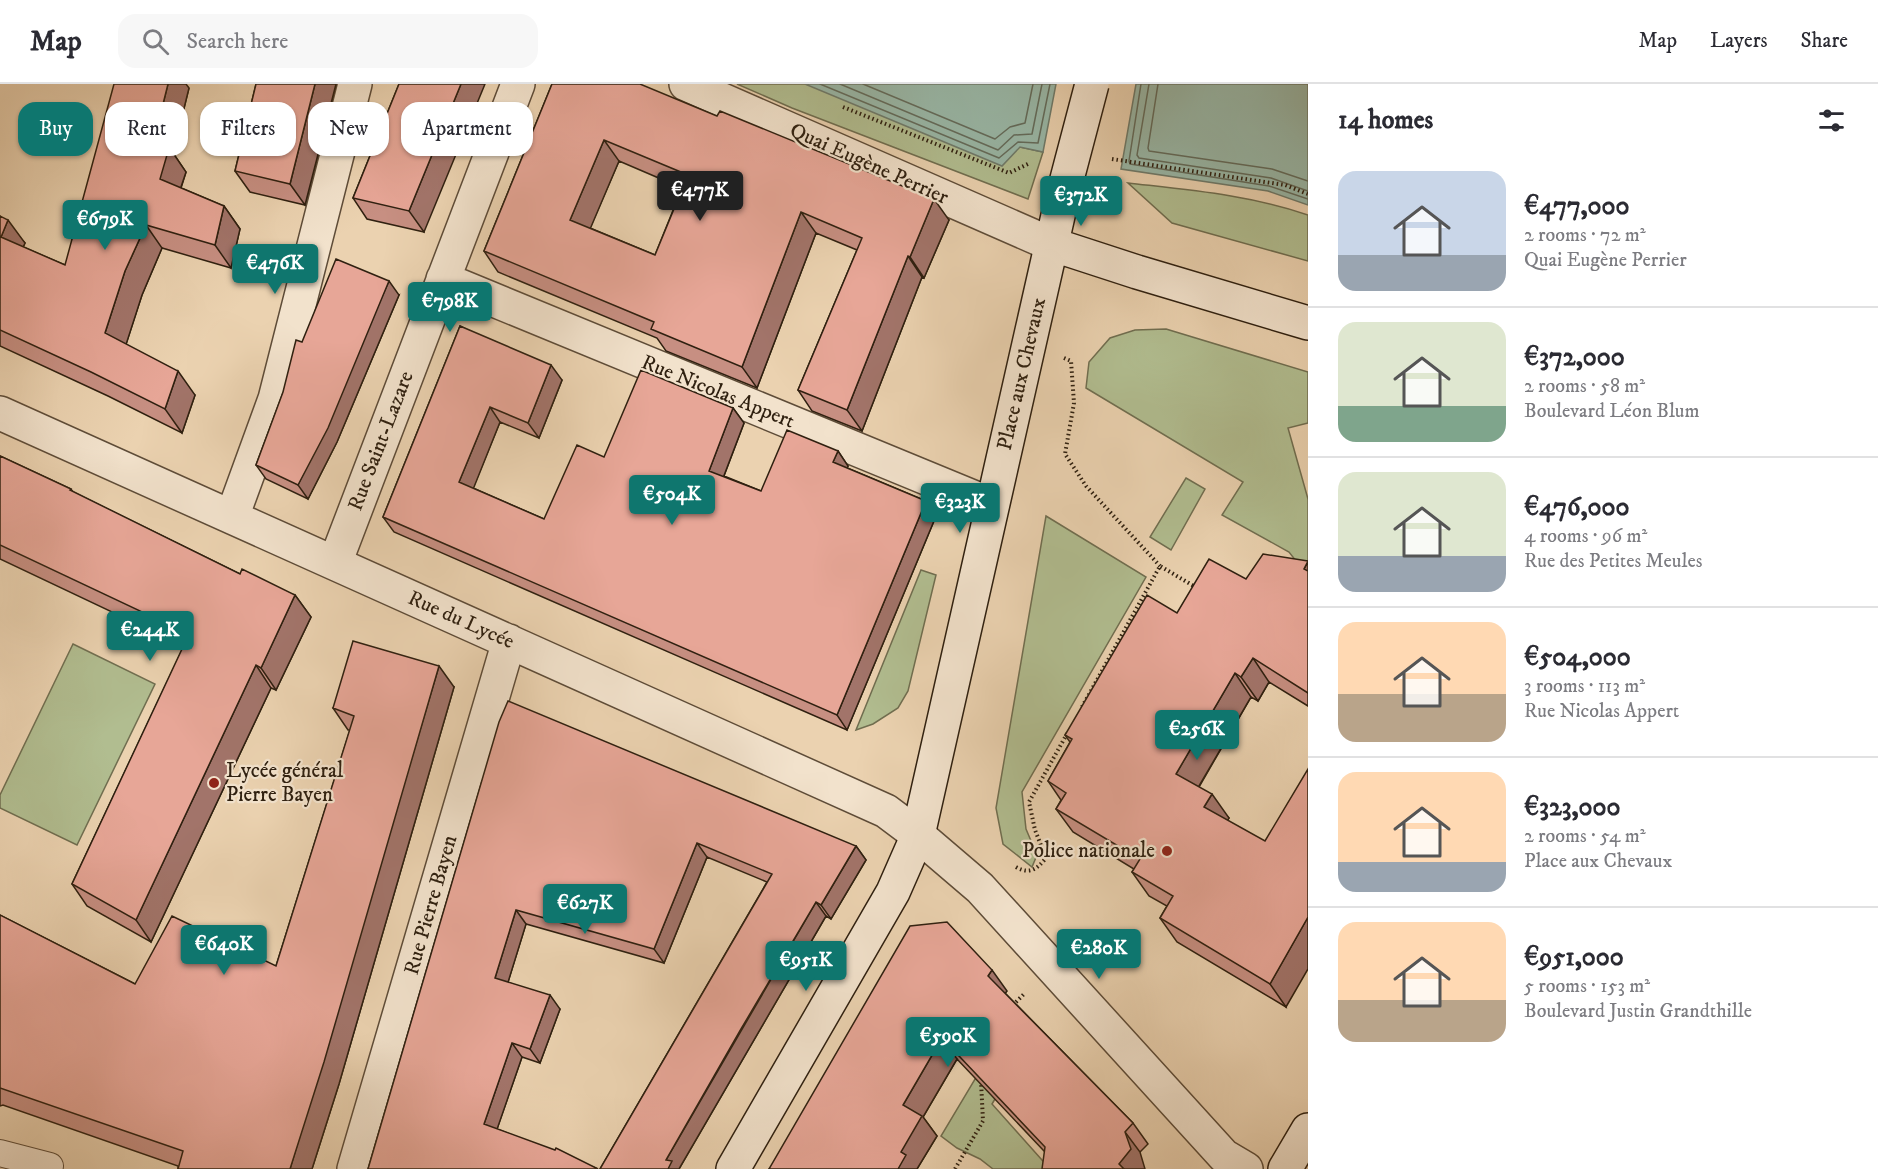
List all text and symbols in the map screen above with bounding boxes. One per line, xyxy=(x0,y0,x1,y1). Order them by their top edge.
search box xyxy=(118,14,538,68)
text: Map xyxy=(30,24,82,59)
icon: search xyxy=(139,25,172,58)
text: Search here xyxy=(187,28,288,55)
text: Map xyxy=(1638,28,1677,54)
text: Layers xyxy=(1710,28,1768,54)
text: Share xyxy=(1801,28,1848,54)
chip: Buy xyxy=(18,102,93,156)
chip: Rent xyxy=(105,102,188,156)
chip: Filters xyxy=(200,102,296,156)
chip: New xyxy=(308,102,389,156)
chip: Apartment xyxy=(401,102,533,156)
text: 14 homes xyxy=(1338,104,1433,137)
icon: filters xyxy=(1815,104,1848,137)
street label: Quai Eugène Perrier xyxy=(786,117,952,211)
pin: €477K xyxy=(658,171,742,222)
pin: €372K xyxy=(1039,176,1123,227)
text: €477K xyxy=(671,178,729,203)
text: €372K xyxy=(1054,183,1108,208)
text: €477,000 xyxy=(1524,190,1630,223)
icon: home xyxy=(1386,195,1458,267)
pin: €679K xyxy=(63,200,147,251)
text: €679K xyxy=(77,207,133,232)
text: 2 rooms · 72 m² xyxy=(1524,223,1646,248)
pin: €476K xyxy=(233,244,317,295)
text: Quai Eugène Perrier xyxy=(1524,248,1687,273)
text: €476K xyxy=(246,251,304,276)
pin: €798K xyxy=(408,282,492,333)
text: €798K xyxy=(422,289,478,314)
street label: Place aux Chevaux xyxy=(992,295,1052,453)
text: €372,000 xyxy=(1524,341,1625,374)
icon: home xyxy=(1386,346,1458,418)
street label: Rue Nicolas Appert xyxy=(638,349,799,435)
street label: Rue Saint-Lazare xyxy=(342,367,420,514)
text: 2 rooms · 58 m² xyxy=(1524,374,1645,399)
text: Boulevard Léon Blum xyxy=(1524,399,1700,424)
pin: €504K xyxy=(630,475,714,526)
text: €504K xyxy=(643,482,701,507)
pin: €323K xyxy=(918,483,1002,534)
text: €323K xyxy=(935,490,985,515)
text: €476,000 xyxy=(1524,491,1629,524)
icon: home xyxy=(1386,496,1458,568)
text: 4 rooms · 96 m² xyxy=(1524,524,1647,549)
text: Rue des Petites Meules xyxy=(1524,549,1702,574)
street label: Rue du Lycée xyxy=(404,585,518,655)
pin: €244K xyxy=(108,611,192,662)
text: €244K xyxy=(121,618,179,643)
text: €504,000 xyxy=(1524,641,1631,674)
icon: home xyxy=(1386,646,1458,718)
text: 3 rooms · 113 m² xyxy=(1524,674,1645,699)
text: Rue Nicolas Appert xyxy=(1524,699,1679,724)
pin: €256K xyxy=(1155,710,1239,761)
text: €256K xyxy=(1169,717,1225,742)
place label: Lycée général Pierre Bayen xyxy=(226,758,344,808)
marker: Lycée général Pierre Bayen xyxy=(207,776,221,790)
text: €323,000 xyxy=(1524,791,1620,824)
icon: home xyxy=(1386,796,1458,868)
text: 2 rooms · 54 m² xyxy=(1524,824,1646,849)
street label: Rue Pierre Bayen xyxy=(399,832,463,978)
place label: Police nationale xyxy=(1022,838,1155,864)
marker: Police nationale xyxy=(1160,844,1174,858)
text: Place aux Chevaux xyxy=(1524,849,1672,874)
pin: €627K xyxy=(543,884,627,935)
text: €627K xyxy=(557,891,613,916)
pin: €640K xyxy=(182,925,266,976)
pin: €280K xyxy=(1057,929,1141,980)
text: €640K xyxy=(195,932,253,957)
text: €280K xyxy=(1071,936,1127,961)
pin: €951K xyxy=(764,941,848,992)
text: €951,000 xyxy=(1524,941,1624,974)
icon: home xyxy=(1386,946,1458,1018)
text: €951K xyxy=(779,948,833,973)
text: 5 rooms · 153 m² xyxy=(1524,974,1650,999)
text: Boulevard Justin Grandthille xyxy=(1524,999,1752,1024)
pin: €590K xyxy=(906,1017,990,1068)
text: €590K xyxy=(920,1024,976,1049)

